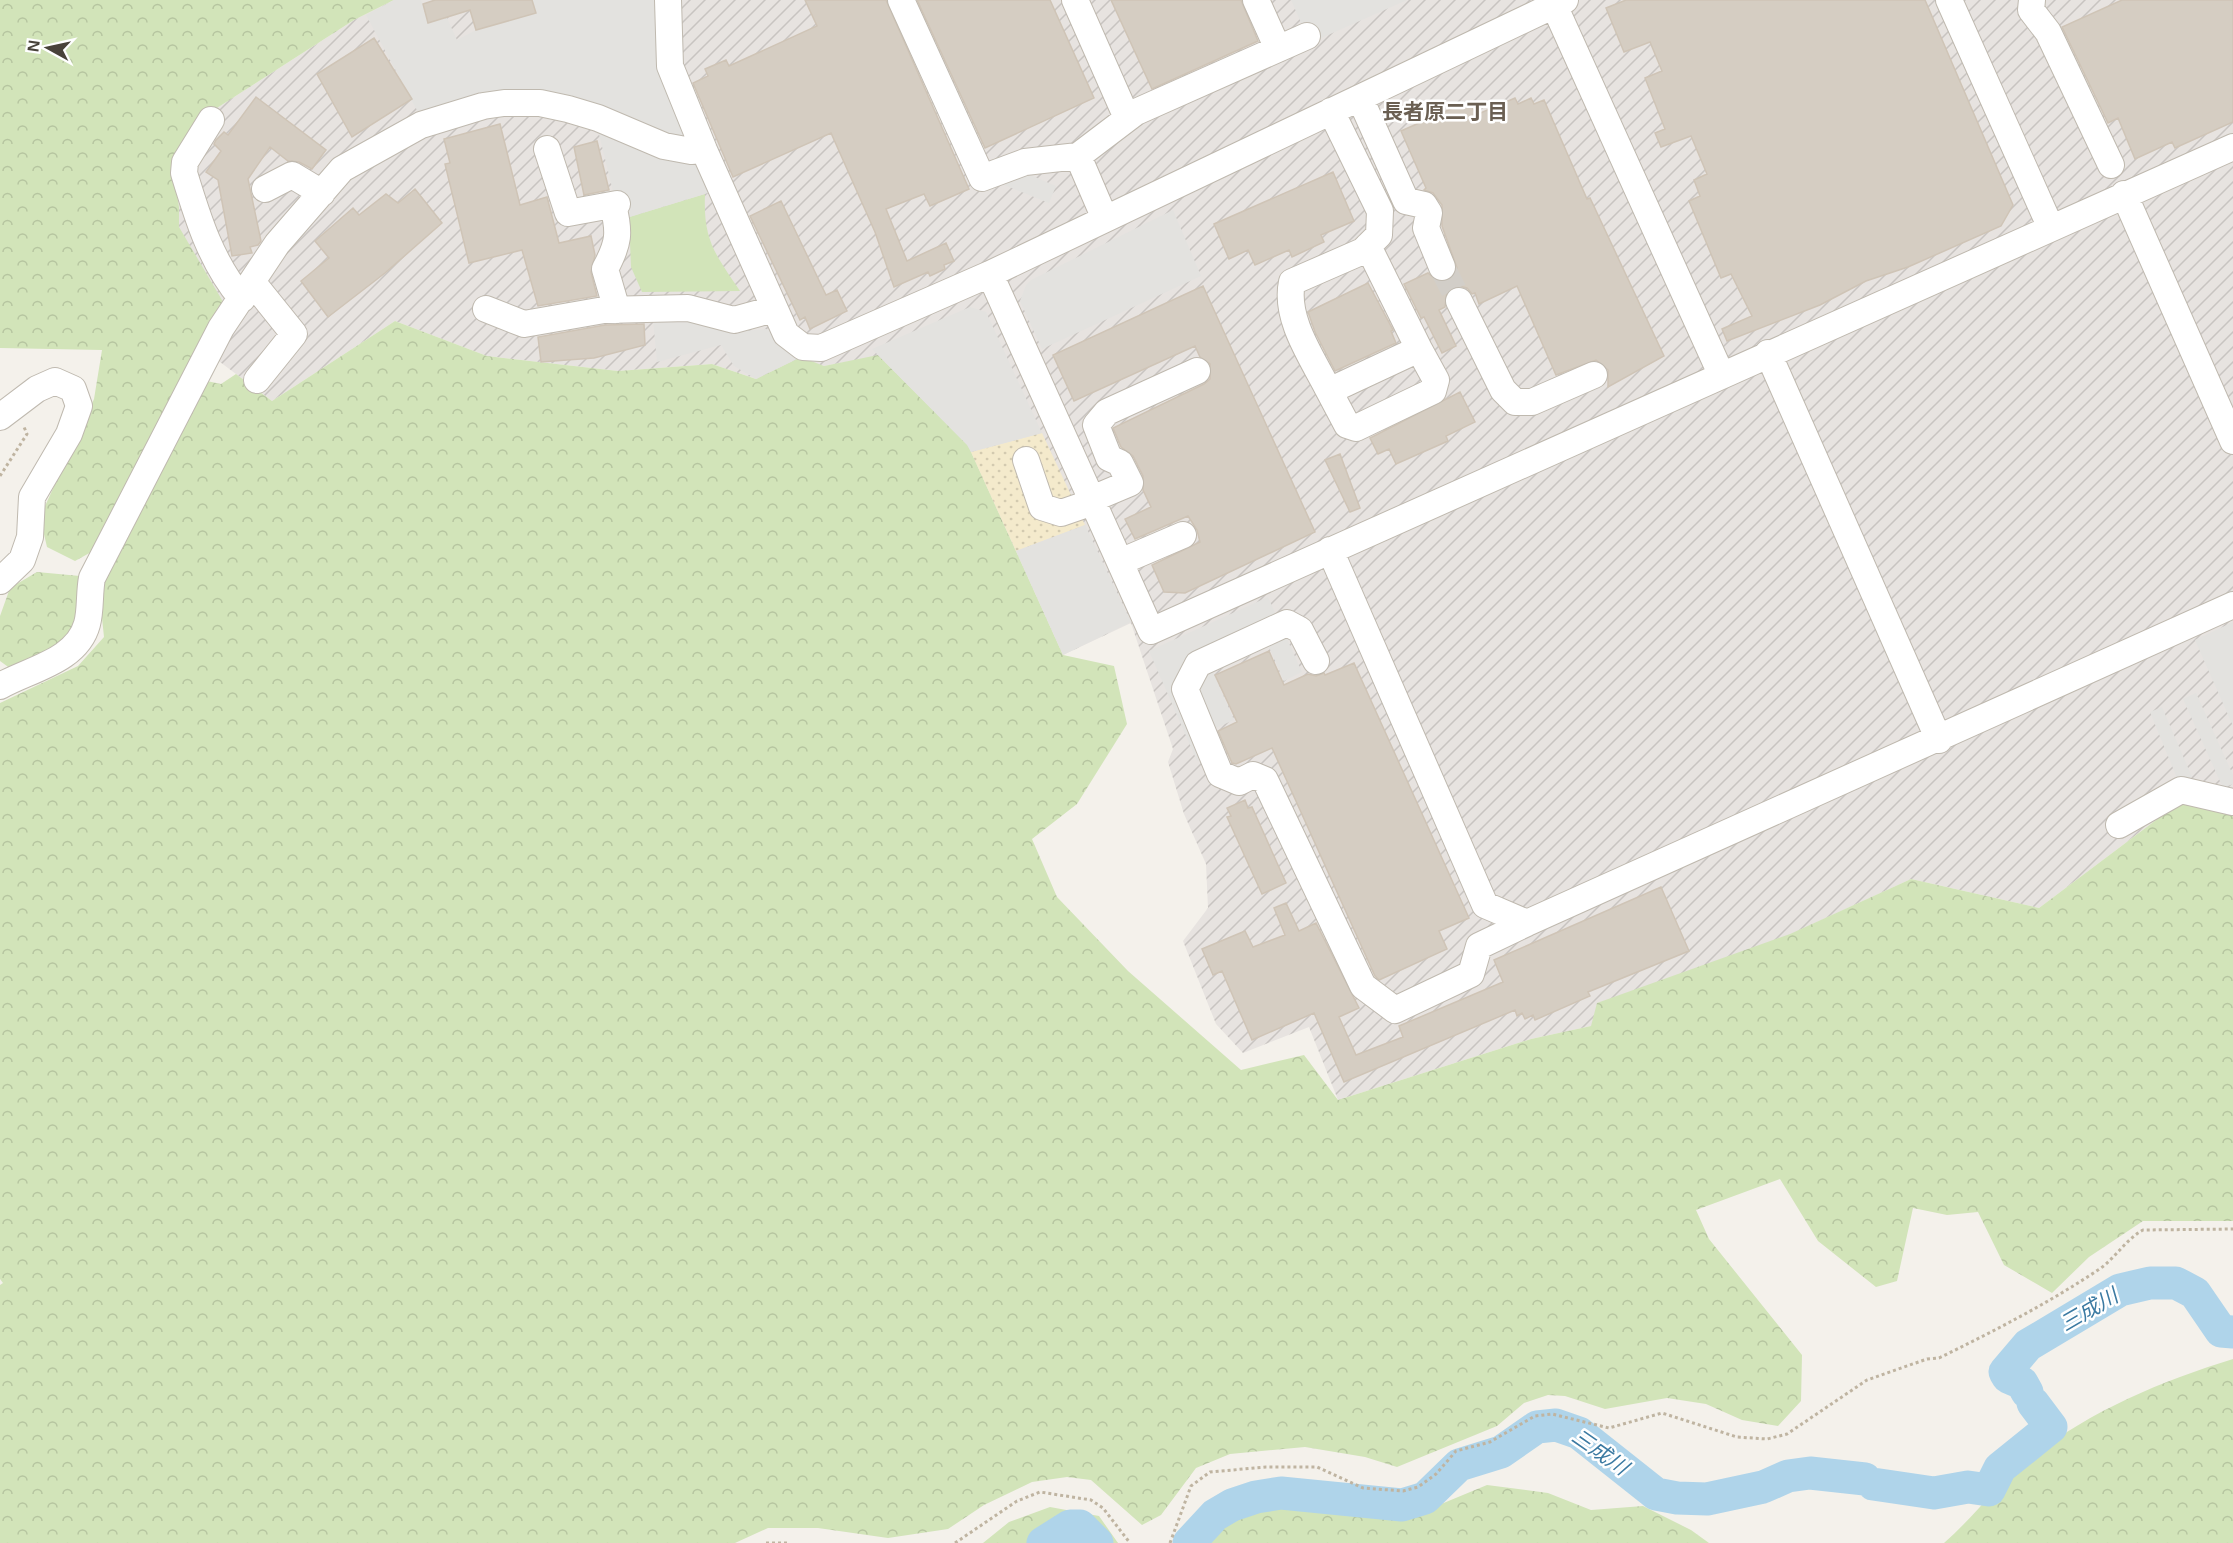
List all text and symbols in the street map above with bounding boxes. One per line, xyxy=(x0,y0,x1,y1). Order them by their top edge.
north arrow xyxy=(18,18,78,78)
text: N xyxy=(24,39,43,53)
district label: 長者原二丁目 xyxy=(1382,100,1508,123)
water label: 三成川 xyxy=(2056,1283,2124,1335)
water label: 三成川 xyxy=(1568,1424,1634,1480)

